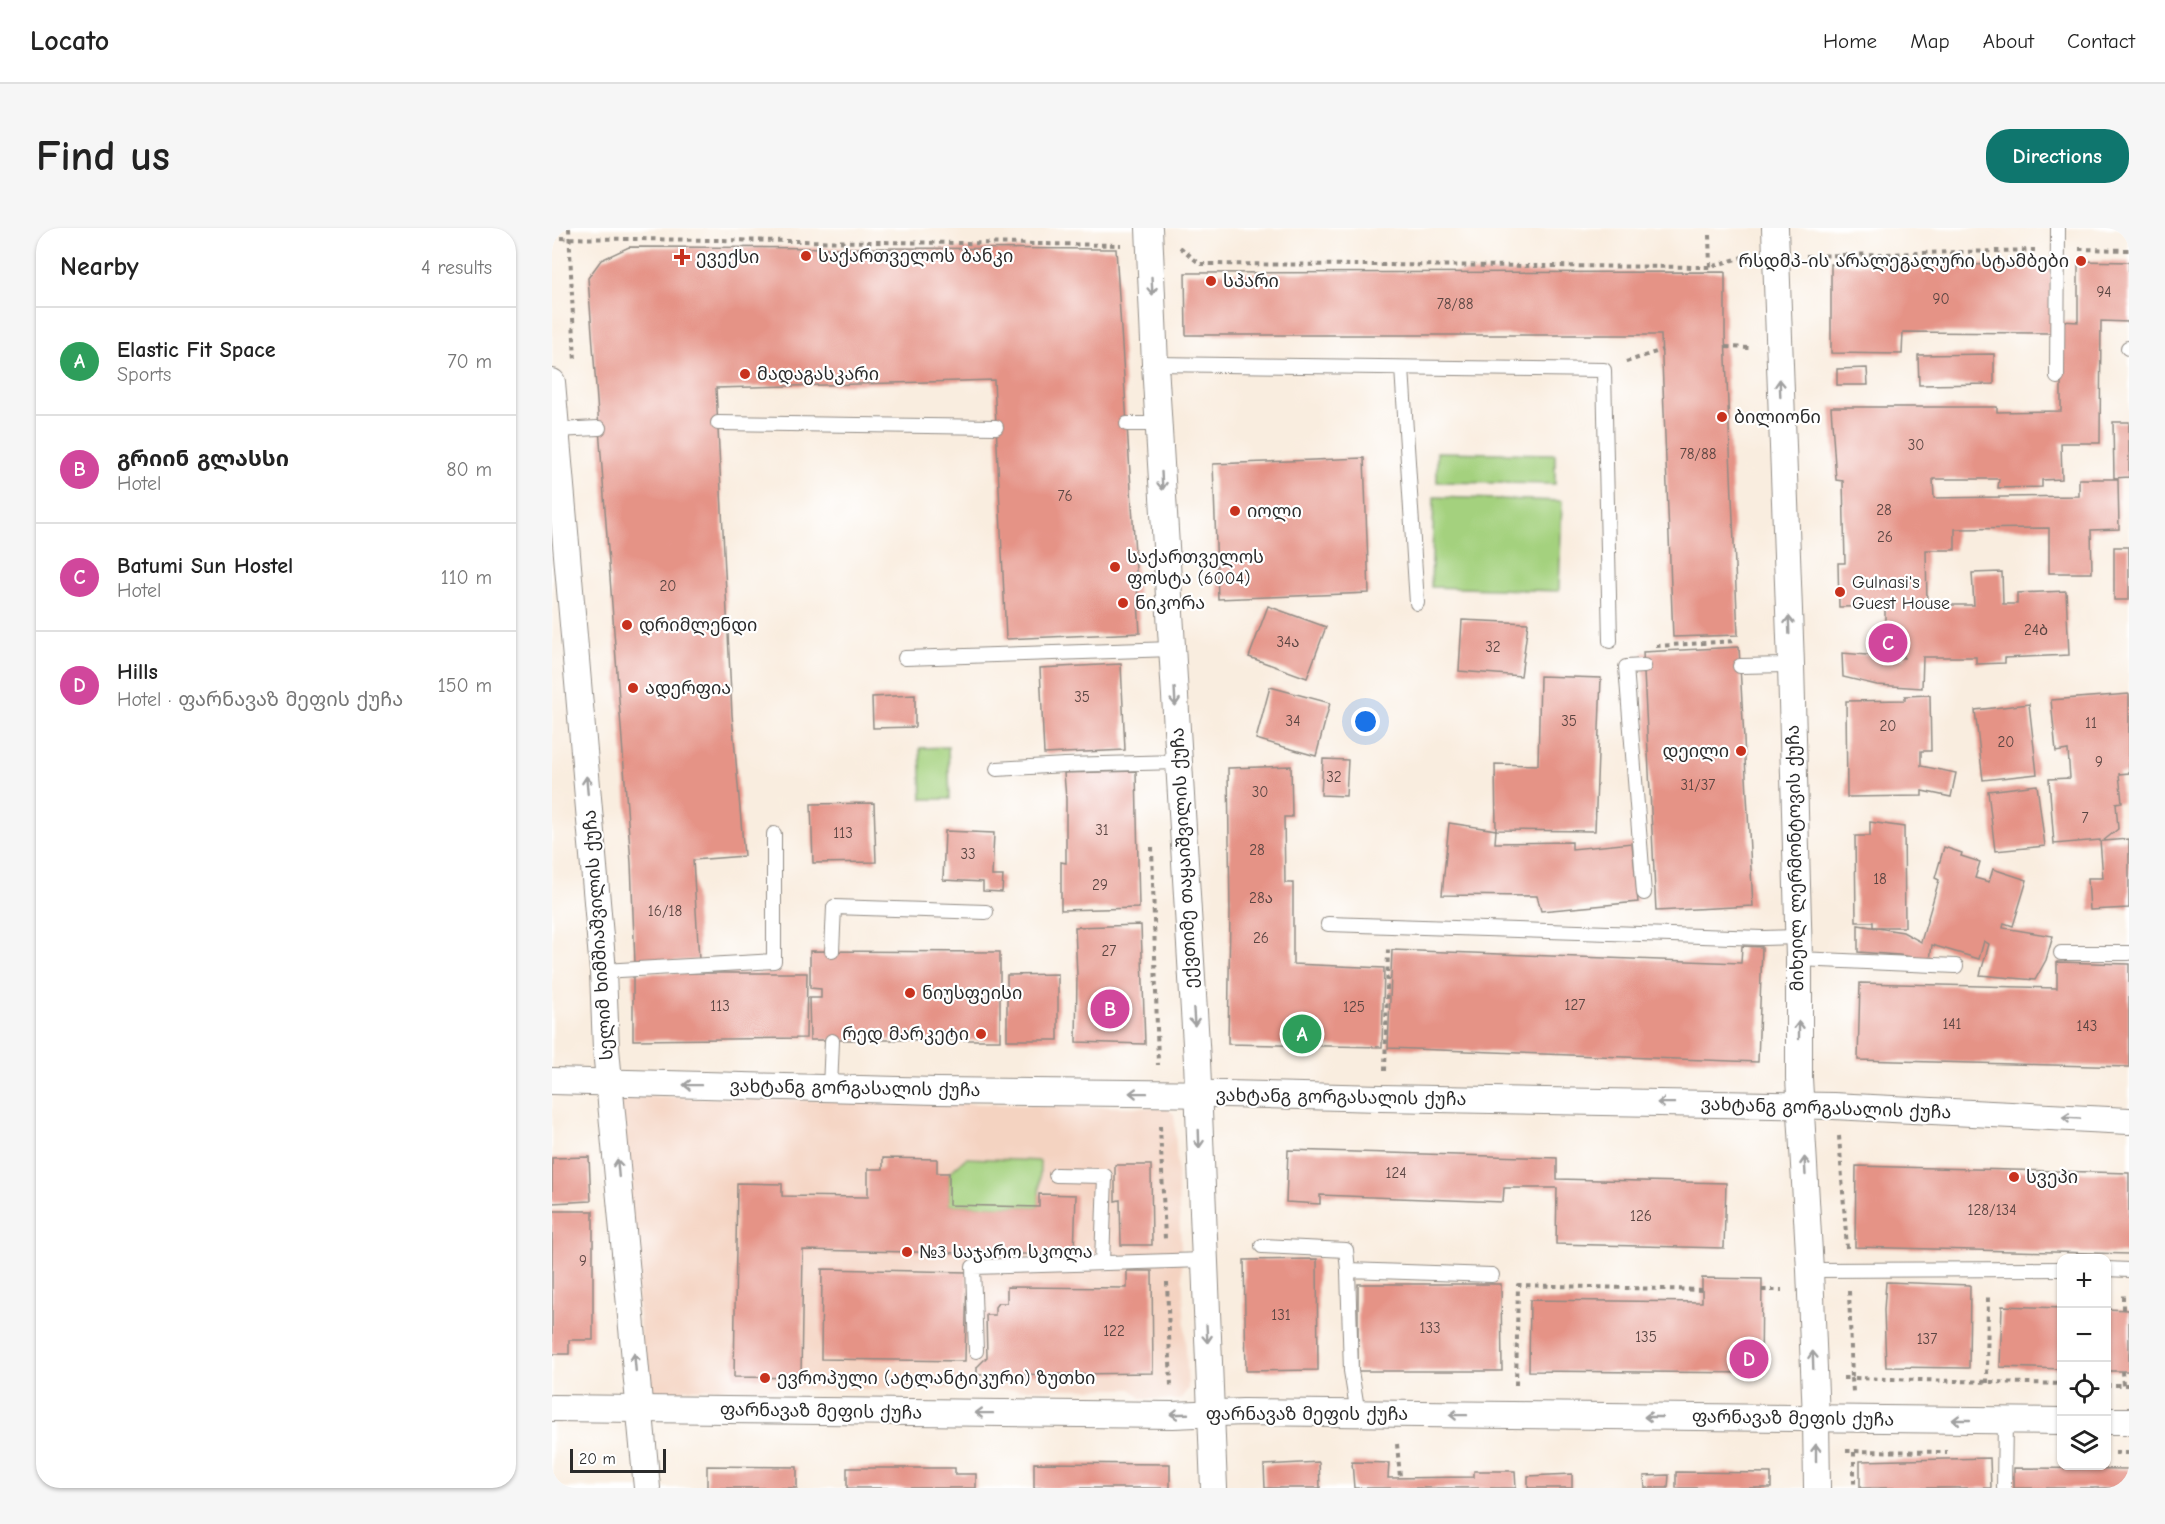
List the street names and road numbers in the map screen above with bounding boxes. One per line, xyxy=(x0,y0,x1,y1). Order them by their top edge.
street label: მიხეილ ლერმონტოვის ქუჩა xyxy=(1783,724,1808,992)
street label: ექვთიმე თაყაიშვილის ქუჩა xyxy=(1167,727,1202,989)
street label: სელიმ ხიმშიაშვილის ქუჩა xyxy=(579,809,618,1061)
street label: ვახტანგ გორგასალის ქუჩა xyxy=(729,1076,981,1101)
street label: ვახტანგ გორგასალის ქუჩა xyxy=(1215,1085,1467,1110)
street label: ვახტანგ გორგასალის ქუჩა xyxy=(1700,1094,1952,1123)
street label: ფარნავაზ მეფის ქუჩა xyxy=(720,1399,922,1424)
street label: ფარნავაზ მეფის ქუჩა xyxy=(1206,1404,1408,1425)
street label: ფარნავაზ მეფის ქუჩა xyxy=(1692,1406,1894,1431)

